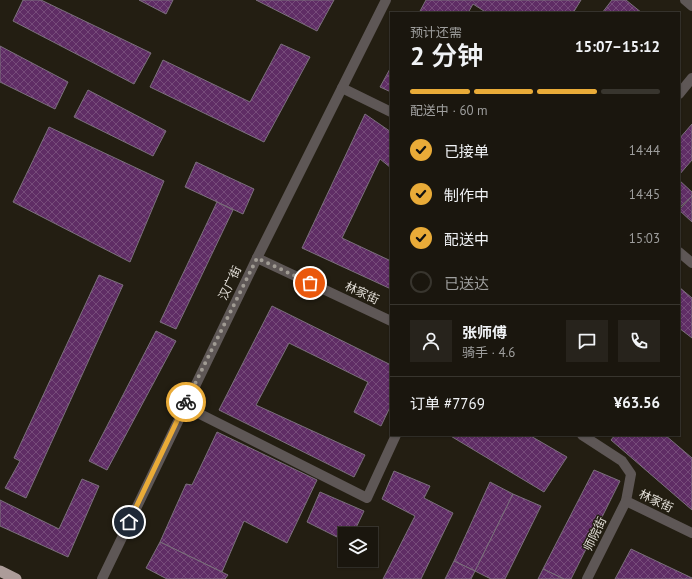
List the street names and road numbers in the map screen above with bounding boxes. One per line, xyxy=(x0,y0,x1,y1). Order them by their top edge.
street label: 汉广街 xyxy=(215,263,244,302)
street label: 林家街 xyxy=(343,278,382,307)
street label: 林家街 xyxy=(637,486,676,515)
street label: 师院街 xyxy=(580,514,609,553)

